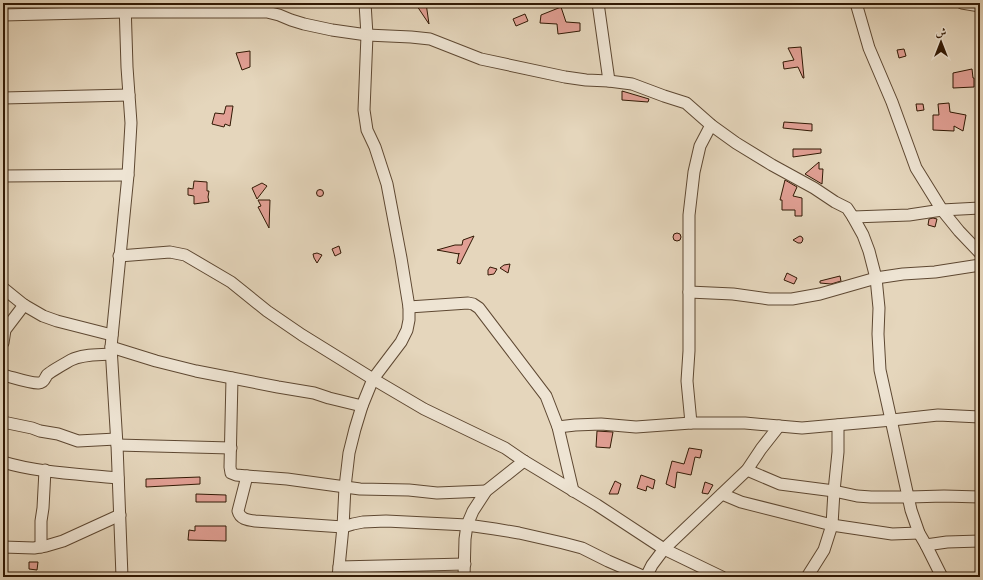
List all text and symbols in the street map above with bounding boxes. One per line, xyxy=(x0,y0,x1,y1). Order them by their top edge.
north arrow xyxy=(921,22,961,62)
text: ش xyxy=(936,28,947,39)

